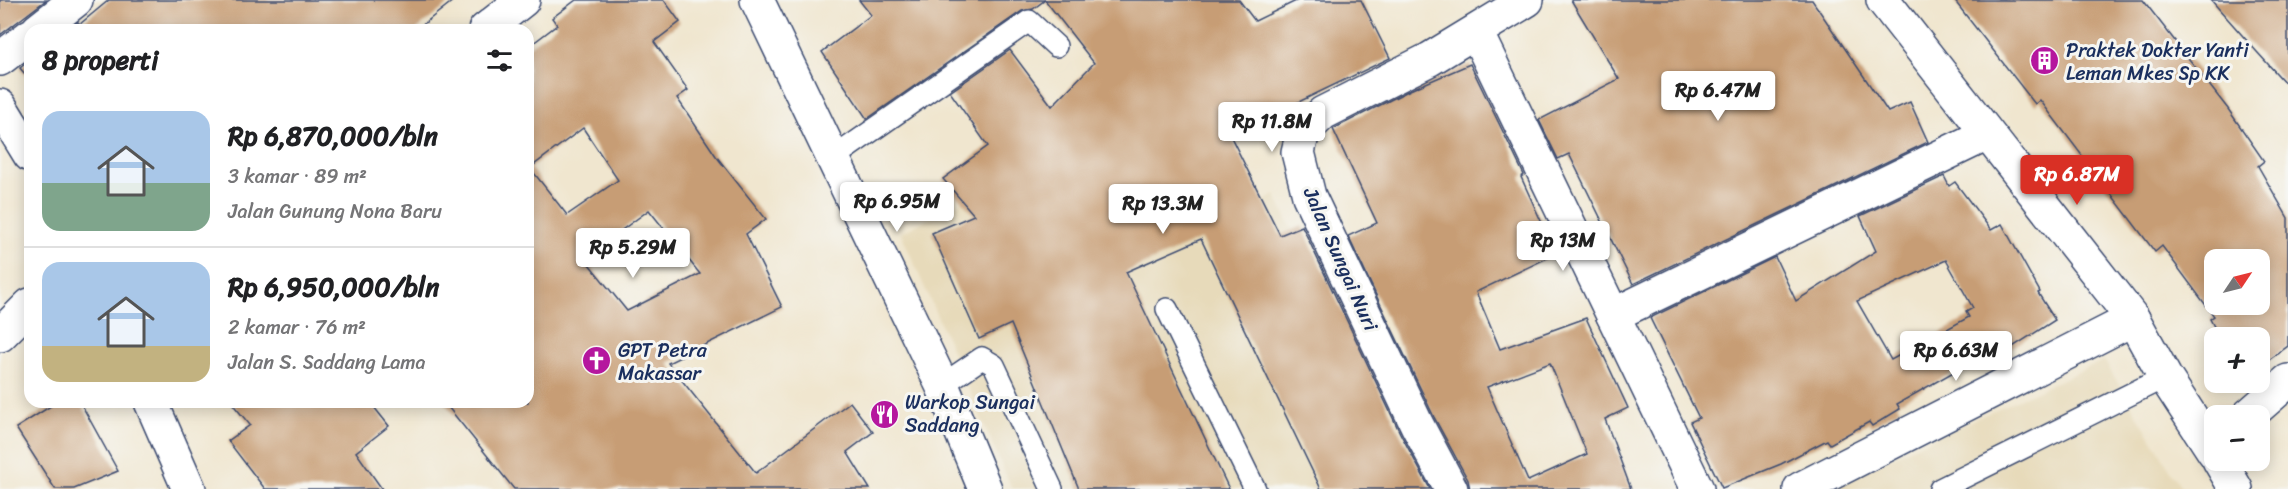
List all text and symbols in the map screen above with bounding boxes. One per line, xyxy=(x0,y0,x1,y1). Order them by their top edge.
place label: Praktek Dokter Yanti Leman Mkes Sp KK xyxy=(2066,33,2249,91)
text: 8 properti xyxy=(42,37,158,83)
icon: filters xyxy=(483,44,516,77)
building icon: Praktek Dokter Yanti Leman Mkes Sp KK xyxy=(2029,45,2061,77)
pin: Rp 6.47M xyxy=(1656,71,1780,122)
text: Rp 6.47M xyxy=(1675,73,1761,108)
pin: Rp 11.8M xyxy=(1210,102,1334,153)
text: Rp 11.8M xyxy=(1232,104,1312,139)
text: Rp 6,870,000/bln xyxy=(228,113,438,159)
icon: home xyxy=(90,135,162,207)
pin: Rp 6.87M xyxy=(2015,155,2139,206)
text: Rp 6.87M xyxy=(2034,157,2120,192)
text: 3 kamar · 89 m² xyxy=(228,159,367,194)
street label: Jalan Sungai Nuri xyxy=(1293,181,1389,338)
pin: Rp 6.95M xyxy=(835,182,959,233)
text: Rp 6.95M xyxy=(854,184,940,219)
pin: Rp 13.3M xyxy=(1101,184,1225,235)
text: Rp 13.3M xyxy=(1123,186,1203,221)
text: Jalan Gunung Nona Baru xyxy=(228,194,442,229)
pin: Rp 13M xyxy=(1514,221,1612,272)
text: Rp 13M xyxy=(1531,223,1595,258)
pin: Rp 5.29M xyxy=(571,228,695,279)
text: Rp 5.29M xyxy=(590,230,676,265)
north arrow xyxy=(2204,249,2270,315)
map controls xyxy=(2204,249,2270,471)
text: Rp 6,950,000/bln xyxy=(228,264,439,310)
icon: home xyxy=(90,286,162,358)
text: 2 kamar · 76 m² xyxy=(228,310,366,345)
button: + xyxy=(2204,327,2270,393)
pin: Rp 6.63M xyxy=(1894,331,2018,382)
place label: GPT Petra Makassar xyxy=(618,333,708,391)
text: Rp 6.63M xyxy=(1914,333,1998,368)
text: Jalan S. Saddang Lama xyxy=(228,345,426,380)
church icon: GPT Petra Makassar xyxy=(581,345,613,377)
place label: Warkop Sungai Saddang xyxy=(905,385,1036,443)
restaurant icon: Warkop Sungai Saddang xyxy=(868,398,900,430)
button: − xyxy=(2204,405,2270,471)

